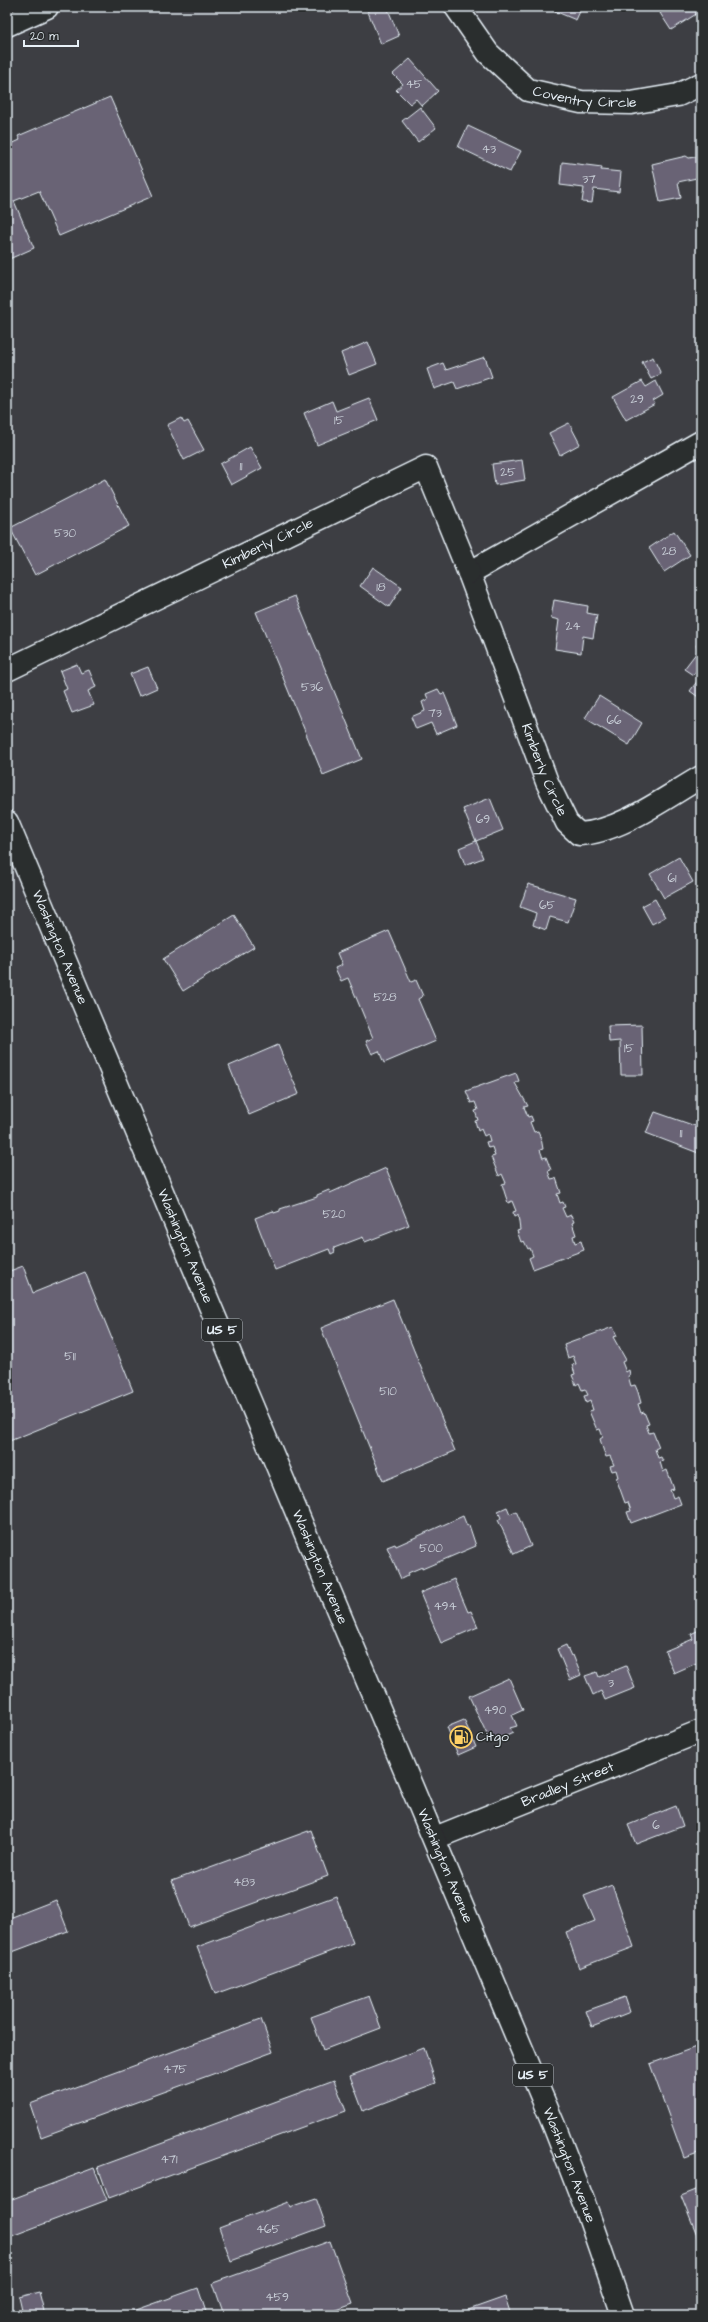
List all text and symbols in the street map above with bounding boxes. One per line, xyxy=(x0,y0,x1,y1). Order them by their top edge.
scale bar xyxy=(24,22,78,48)
text: 20 m xyxy=(30,28,59,45)
house number: 45 xyxy=(406,76,423,93)
street label: Coventry Circle xyxy=(531,81,639,113)
house number: 43 xyxy=(482,141,496,158)
house number: 37 xyxy=(582,171,596,188)
house number: 29 xyxy=(630,391,644,408)
house number: 15 xyxy=(334,412,345,429)
house number: 11 xyxy=(239,458,243,475)
house number: 25 xyxy=(500,464,516,481)
street label: Kimberly Circle xyxy=(219,513,317,574)
house number: 530 xyxy=(54,525,77,542)
house number: 28 xyxy=(662,543,677,560)
house number: 18 xyxy=(376,579,386,596)
house number: 24 xyxy=(565,618,581,635)
house number: 536 xyxy=(301,679,324,696)
house number: 73 xyxy=(428,705,442,722)
house number: 66 xyxy=(606,712,622,729)
street label: Kimberly Circle xyxy=(516,721,572,820)
house number: 69 xyxy=(476,811,490,828)
house number: 61 xyxy=(667,870,677,887)
street label: Washington Avenue xyxy=(27,887,93,1008)
house number: 65 xyxy=(539,897,556,914)
house number: 528 xyxy=(373,989,397,1006)
house number: 15 xyxy=(624,1040,635,1057)
house number: 11 xyxy=(679,1125,683,1142)
street label: Washington Avenue xyxy=(152,1186,218,1307)
house number: 520 xyxy=(323,1206,346,1223)
road number: US 5 xyxy=(202,1319,242,1341)
house number: 511 xyxy=(64,1348,76,1365)
house number: 510 xyxy=(379,1383,397,1400)
street label: Washington Avenue xyxy=(287,1507,353,1628)
house number: 500 xyxy=(419,1540,443,1557)
house number: 494 xyxy=(433,1598,457,1615)
house number: 3 xyxy=(608,1675,614,1692)
house number: 490 xyxy=(484,1702,507,1719)
fuel station icon: Citgo xyxy=(448,1724,474,1750)
place label: Citgo xyxy=(476,1727,509,1747)
street label: Bradley Street xyxy=(518,1757,617,1812)
street label: Washington Avenue xyxy=(412,1806,478,1926)
house number: 6 xyxy=(652,1817,660,1834)
house number: 483 xyxy=(233,1874,255,1891)
house number: 475 xyxy=(163,2061,188,2078)
road number: US 5 xyxy=(513,2064,553,2086)
street label: Washington Avenue xyxy=(537,2104,600,2226)
house number: 471 xyxy=(160,2151,178,2168)
house number: 465 xyxy=(256,2221,281,2238)
house number: 459 xyxy=(265,2289,289,2306)

